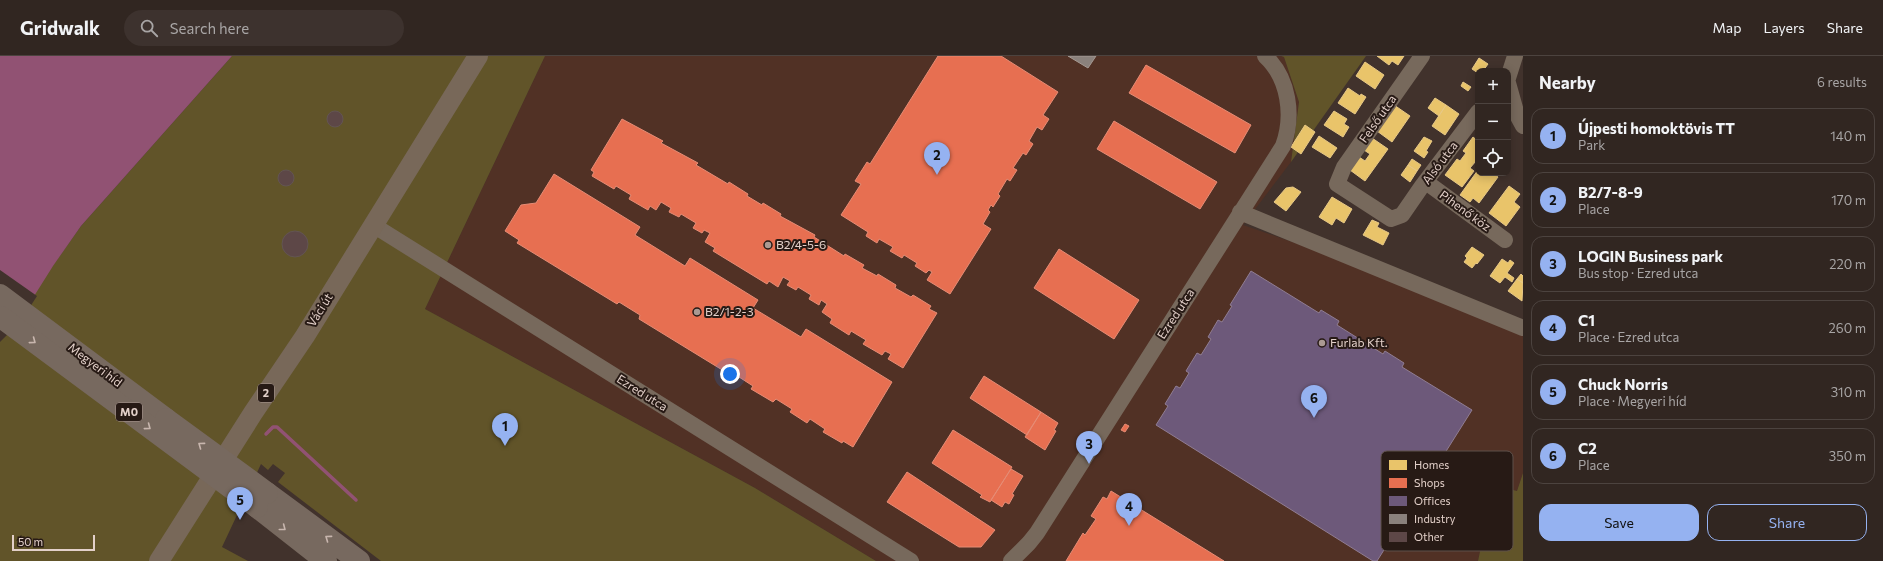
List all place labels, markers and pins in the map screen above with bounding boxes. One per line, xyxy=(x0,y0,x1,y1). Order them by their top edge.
pin: 2 xyxy=(924,142,950,175)
place label: B2/4-5-6 xyxy=(776,237,826,251)
marker: B2/4-5-6 xyxy=(763,240,773,250)
place label: B2/1-2-3 xyxy=(705,304,754,318)
marker: B2/1-2-3 xyxy=(692,307,702,317)
place label: Furlab Kft. xyxy=(1330,335,1388,349)
marker: Furlab Kft. xyxy=(1317,338,1327,348)
pin: 6 xyxy=(1301,385,1327,418)
pin: 1 xyxy=(492,413,518,446)
pin: 3 xyxy=(1076,431,1102,464)
pin: 5 xyxy=(227,487,253,520)
pin: 4 xyxy=(1116,493,1142,526)

